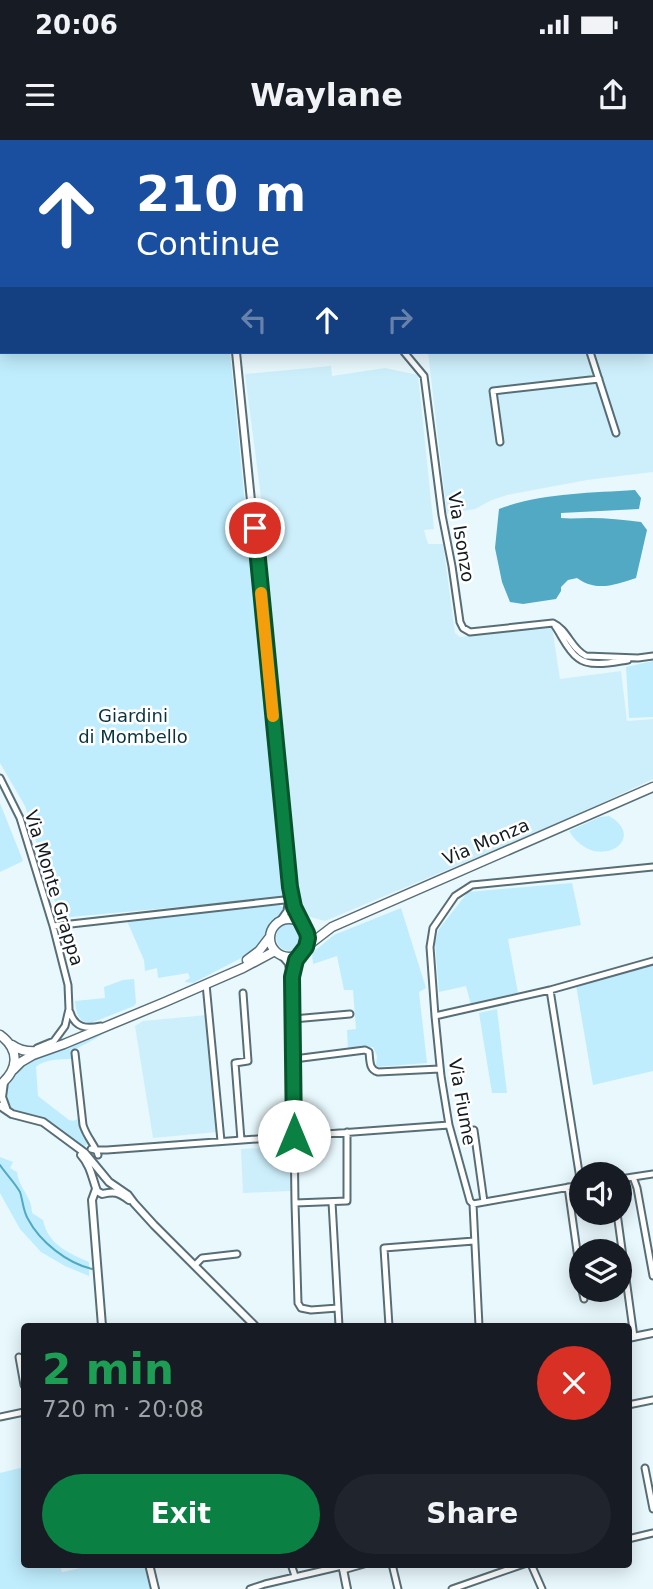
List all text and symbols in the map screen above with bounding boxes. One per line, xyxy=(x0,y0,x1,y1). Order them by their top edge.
text: 20:06 xyxy=(35,10,118,40)
icon: menu xyxy=(21,76,59,114)
text: Waylane xyxy=(250,76,403,114)
icon: share xyxy=(594,76,632,114)
text: 210 m xyxy=(136,166,306,223)
icon: ahead xyxy=(21,168,112,259)
text: Continue xyxy=(136,225,280,263)
icon: left xyxy=(235,301,273,339)
icon: ahead xyxy=(308,301,346,339)
icon: right xyxy=(381,301,419,339)
street label: Via Isonzo xyxy=(444,490,479,584)
pin xyxy=(225,498,285,558)
icon: arrive xyxy=(236,509,274,547)
park label: Giardini di Mombello xyxy=(78,705,188,747)
street label: Via Monte Grappa xyxy=(21,807,88,968)
street label: Via Monza xyxy=(439,814,532,869)
street label: Via Fiume xyxy=(445,1057,480,1147)
position arrow xyxy=(257,1099,331,1173)
map controls xyxy=(569,1162,632,1302)
button: sound xyxy=(569,1162,632,1225)
button: layers xyxy=(569,1239,632,1302)
text: 2 min xyxy=(42,1345,174,1394)
button: close xyxy=(537,1346,611,1420)
text: 720 m · 20:08 xyxy=(42,1396,204,1422)
button: Exit xyxy=(42,1474,320,1554)
button: Share xyxy=(334,1474,611,1554)

